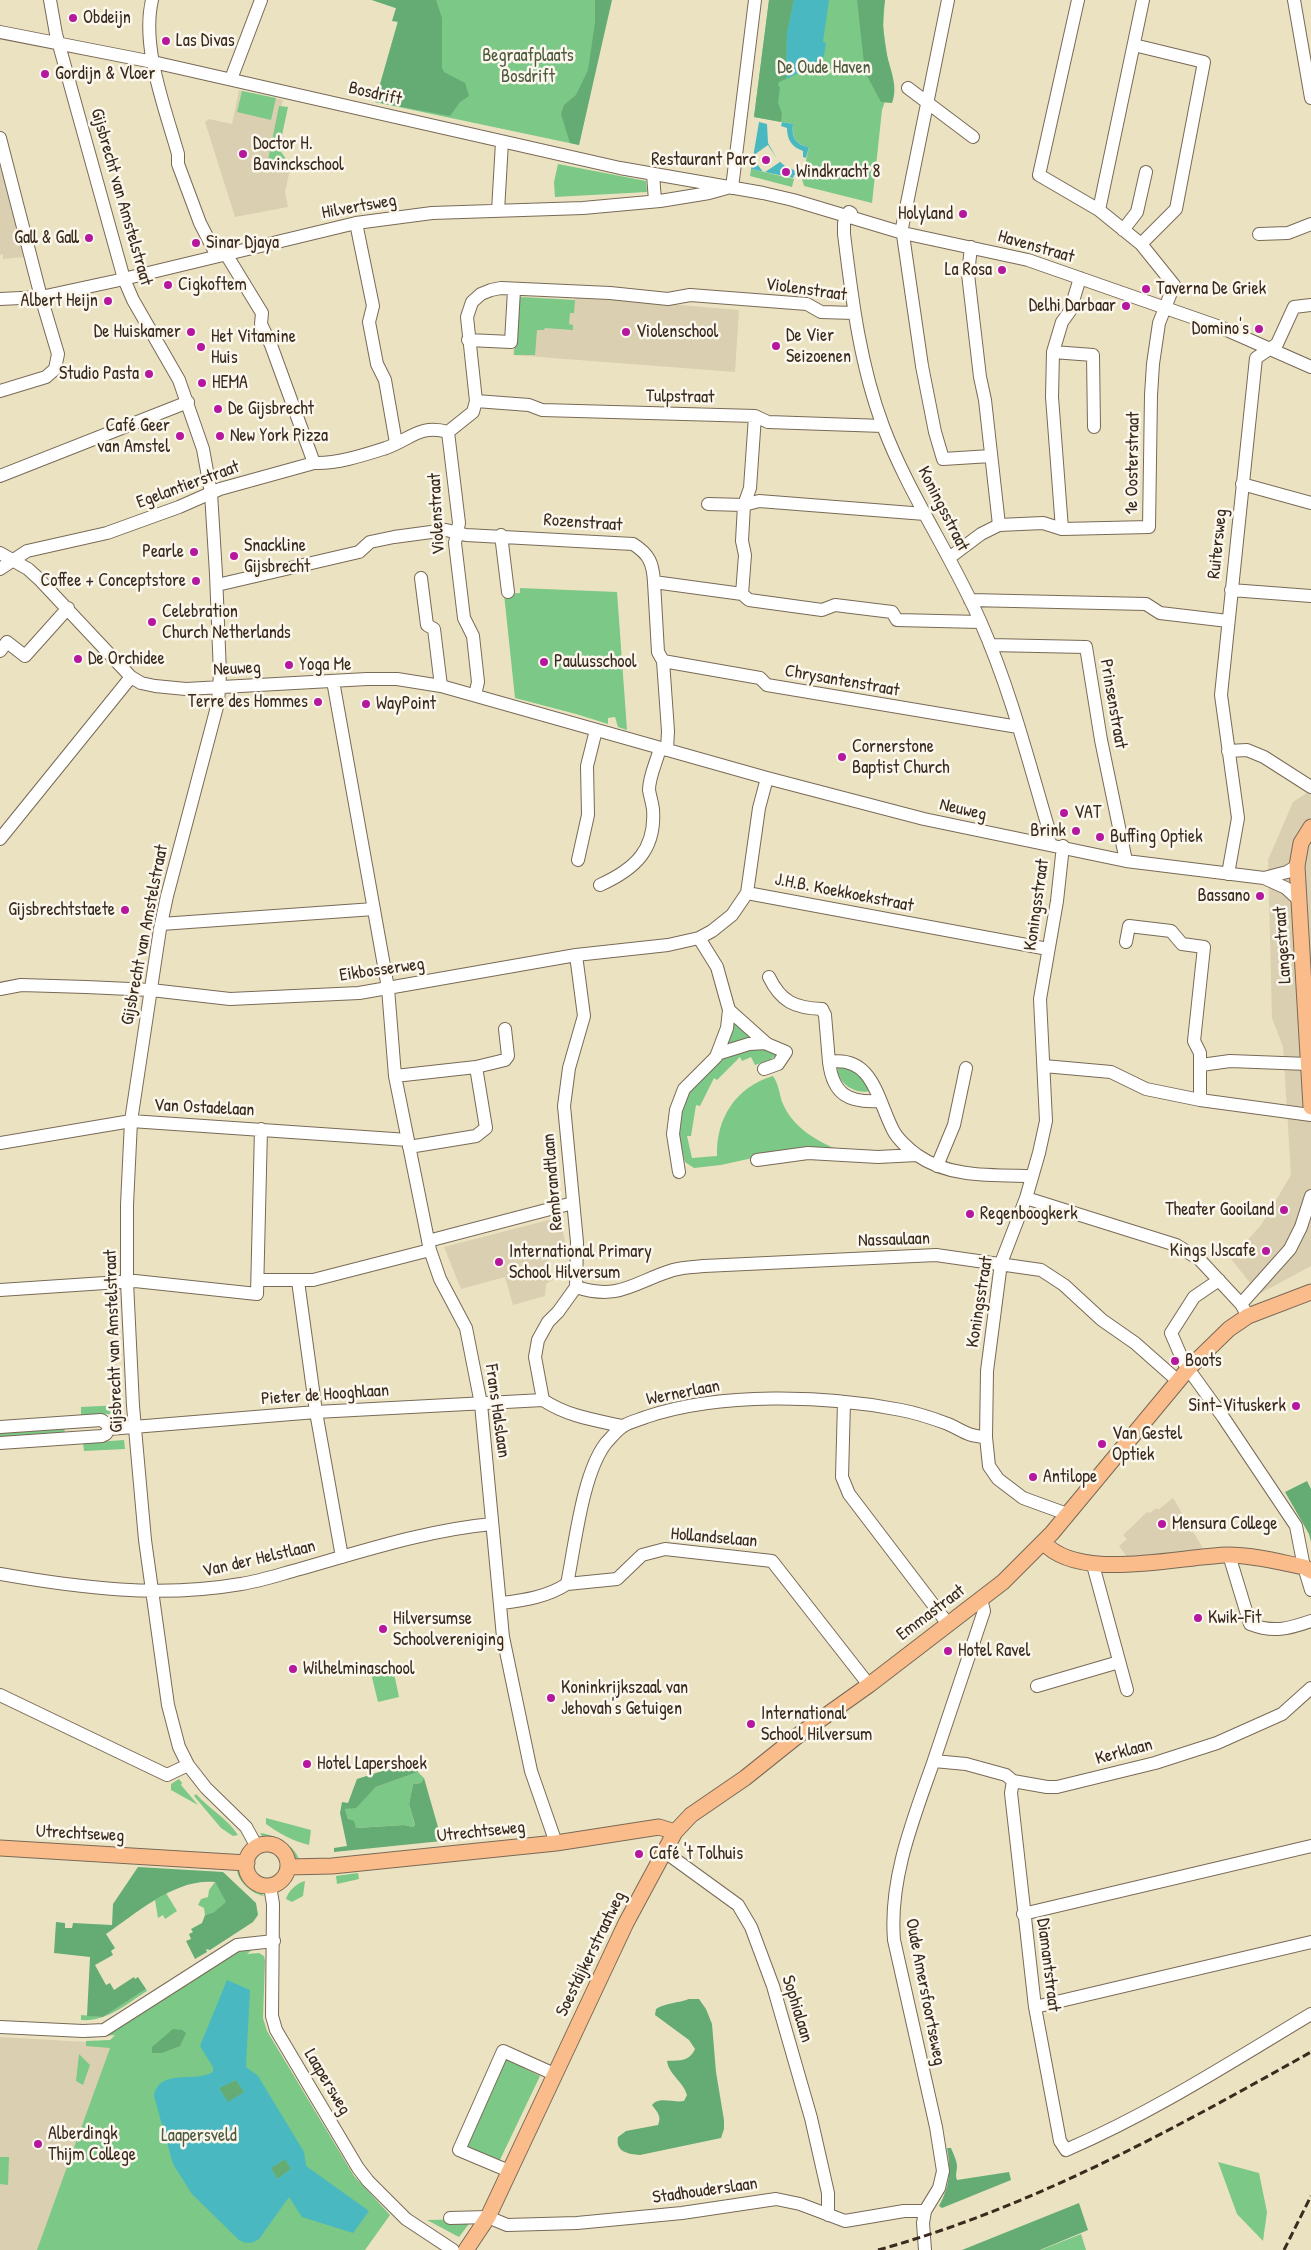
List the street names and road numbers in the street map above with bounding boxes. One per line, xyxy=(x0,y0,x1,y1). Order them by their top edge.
street label: Bosdrift xyxy=(346,77,404,111)
street label: Gijsbrecht van Amstelstraat xyxy=(85,106,157,288)
street label: Hilvertsweg xyxy=(320,190,398,224)
street label: Havenstraat xyxy=(995,226,1077,268)
street label: Violenstraat xyxy=(764,274,848,306)
street label: Tulpstraat xyxy=(646,386,714,408)
street label: 1e Oosterstraat xyxy=(1121,411,1145,515)
street label: Egelantierstraat xyxy=(134,456,242,514)
street label: Koningsstraat xyxy=(912,463,974,555)
street label: Violenstraat xyxy=(424,473,450,555)
street label: Ruitersweg xyxy=(1204,508,1232,580)
street label: Rozenstraat xyxy=(543,509,623,537)
street label: Neuweg xyxy=(213,657,261,681)
street label: Prinsenstraat xyxy=(1095,658,1131,750)
street label: Chrysantenstraat xyxy=(783,660,901,702)
street label: Neuweg xyxy=(937,794,989,826)
street label: Gijsbrecht van Amstelstraat xyxy=(117,843,173,1027)
street label: Koningsstraat xyxy=(1020,858,1054,952)
street label: J.H.B. Koekkoekstraat xyxy=(773,869,915,917)
street label: Langestraat xyxy=(1270,906,1296,984)
street label: Eikbosserweg xyxy=(338,953,426,987)
street label: Van Ostadelaan xyxy=(153,1095,255,1121)
street label: Rembrandtlaan xyxy=(538,1133,568,1231)
street label: Nassaulaan xyxy=(858,1228,930,1252)
street label: Gijsbrecht van Amstelstraat xyxy=(100,1249,128,1433)
street label: Koningsstraat xyxy=(962,1255,998,1349)
street label: Frans Halslaan xyxy=(480,1363,514,1459)
street label: Wernerlaan xyxy=(644,1375,722,1411)
street label: Pieter de Hooghlaan xyxy=(260,1380,390,1410)
street label: Hollandselaan xyxy=(670,1523,758,1553)
street label: Van der Helstlaan xyxy=(200,1536,318,1582)
street label: Emmastraat xyxy=(893,1580,969,1646)
street label: Kerklaan xyxy=(1093,1734,1155,1770)
street label: Utrechtseweg xyxy=(436,1817,526,1847)
street label: Utrechtseweg xyxy=(35,1821,125,1847)
street label: Soestdijkerstraatweg xyxy=(551,1888,631,2020)
street label: Oude Amersfoortseweg xyxy=(900,1917,950,2067)
street label: Diamantstraat xyxy=(1032,1917,1064,2013)
street label: Sophialaan xyxy=(777,1973,817,2045)
street label: Laapersweg xyxy=(299,2045,355,2119)
street label: Stadhouderslaan xyxy=(651,2173,759,2209)

